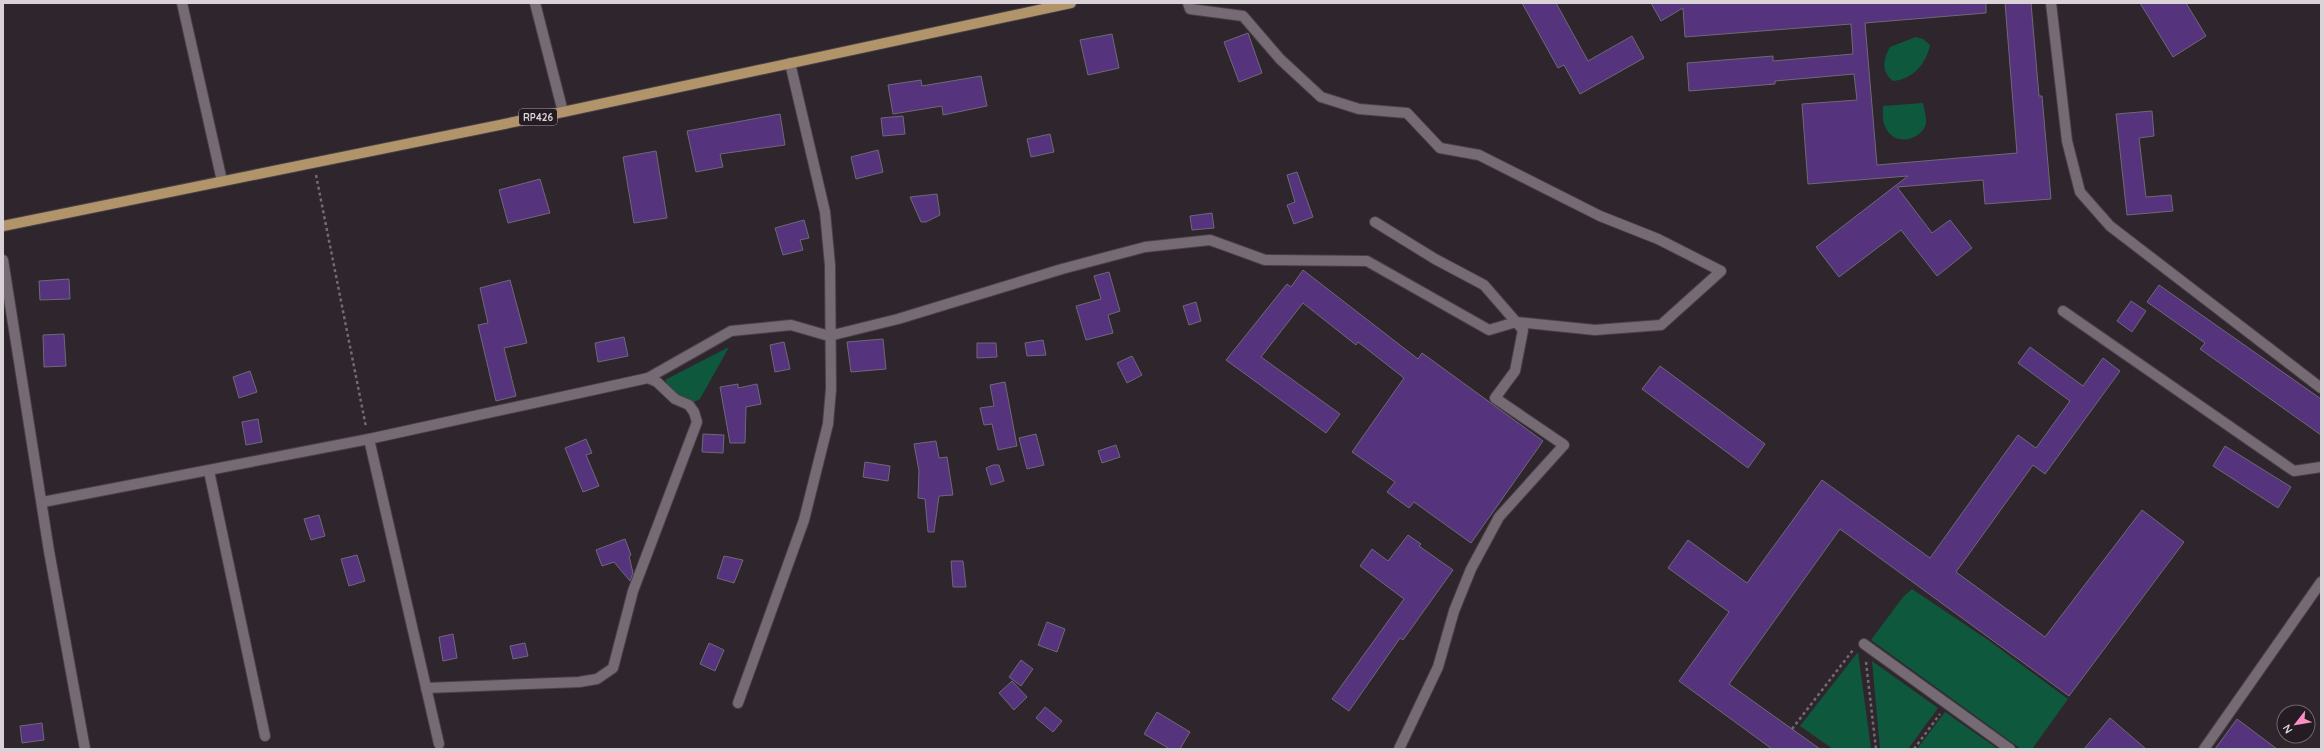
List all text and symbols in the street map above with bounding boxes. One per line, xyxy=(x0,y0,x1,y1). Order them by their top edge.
road number: RP426 xyxy=(519,109,557,125)
north arrow xyxy=(2276,704,2316,744)
text: N xyxy=(2279,722,2296,736)

